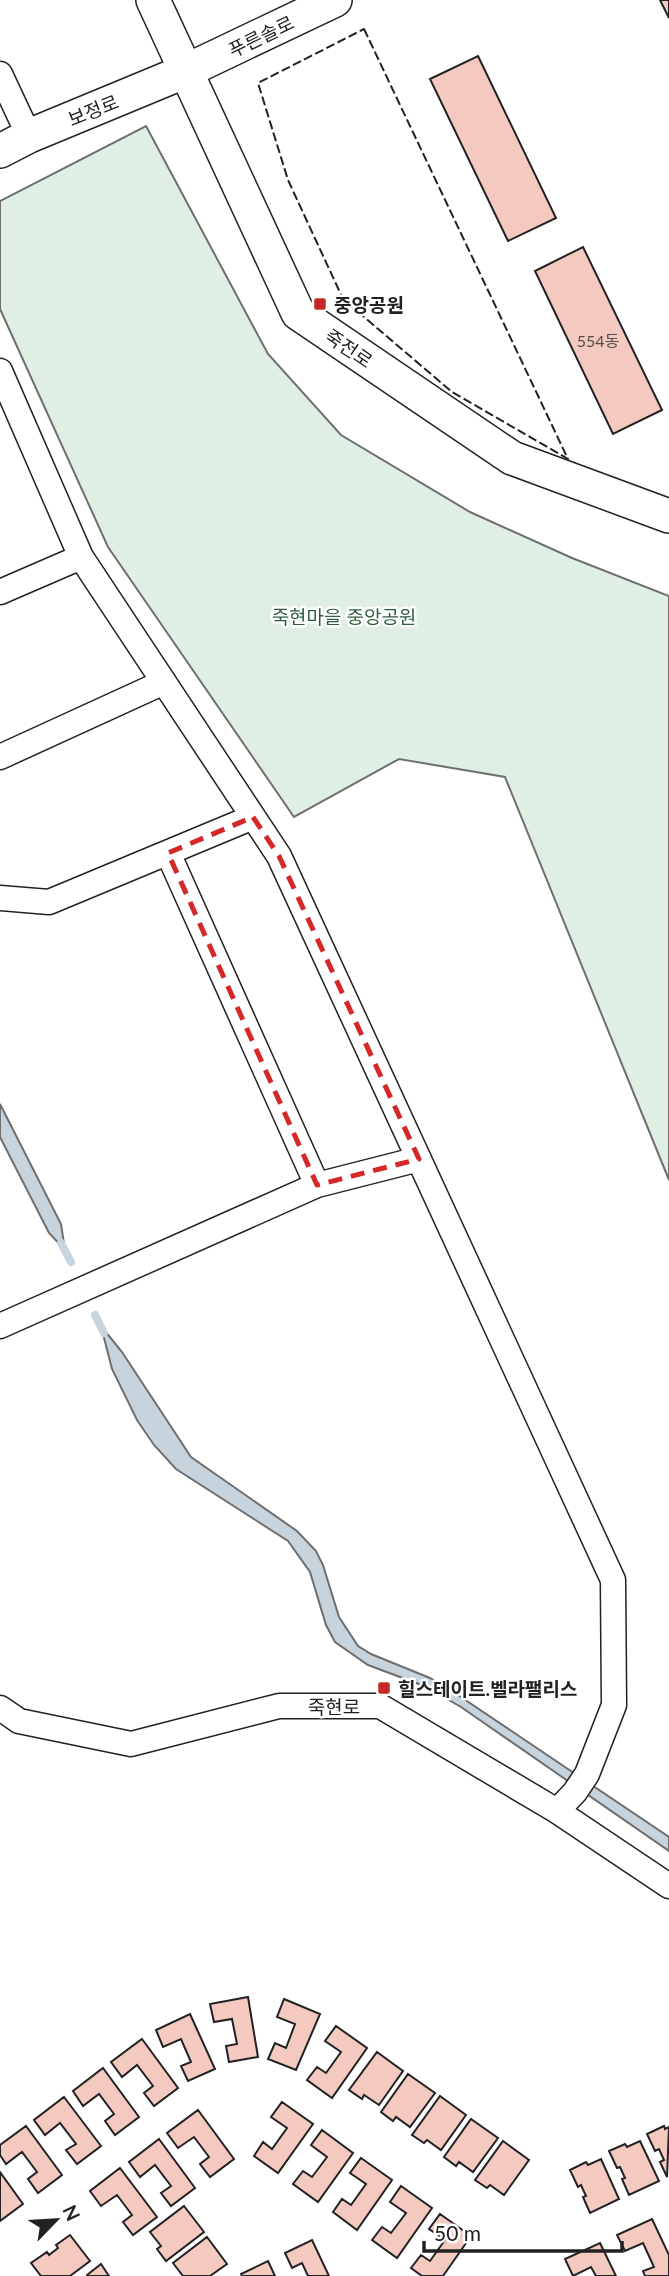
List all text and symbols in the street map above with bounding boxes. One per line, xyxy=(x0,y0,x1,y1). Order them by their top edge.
street label: 푸른솔로 xyxy=(225,10,297,62)
street label: 보정로 xyxy=(64,90,122,130)
place label: 중앙공원 xyxy=(334,293,404,316)
marker: 중앙공원 xyxy=(312,296,328,312)
street label: 죽전로 xyxy=(321,324,377,372)
house number: 554동 xyxy=(577,331,620,350)
park label: 죽현마을 중앙공원 xyxy=(272,605,416,628)
place label: 힐스테이트.벨라팰리스 xyxy=(398,1677,577,1700)
marker: 힐스테이트.벨라팰리스 xyxy=(376,1680,392,1696)
street label: 죽현로 xyxy=(308,1695,360,1718)
north arrow xyxy=(21,2185,91,2255)
text: N xyxy=(58,2201,85,2224)
scale bar xyxy=(424,2210,622,2254)
text: 50 m xyxy=(434,2220,481,2245)

